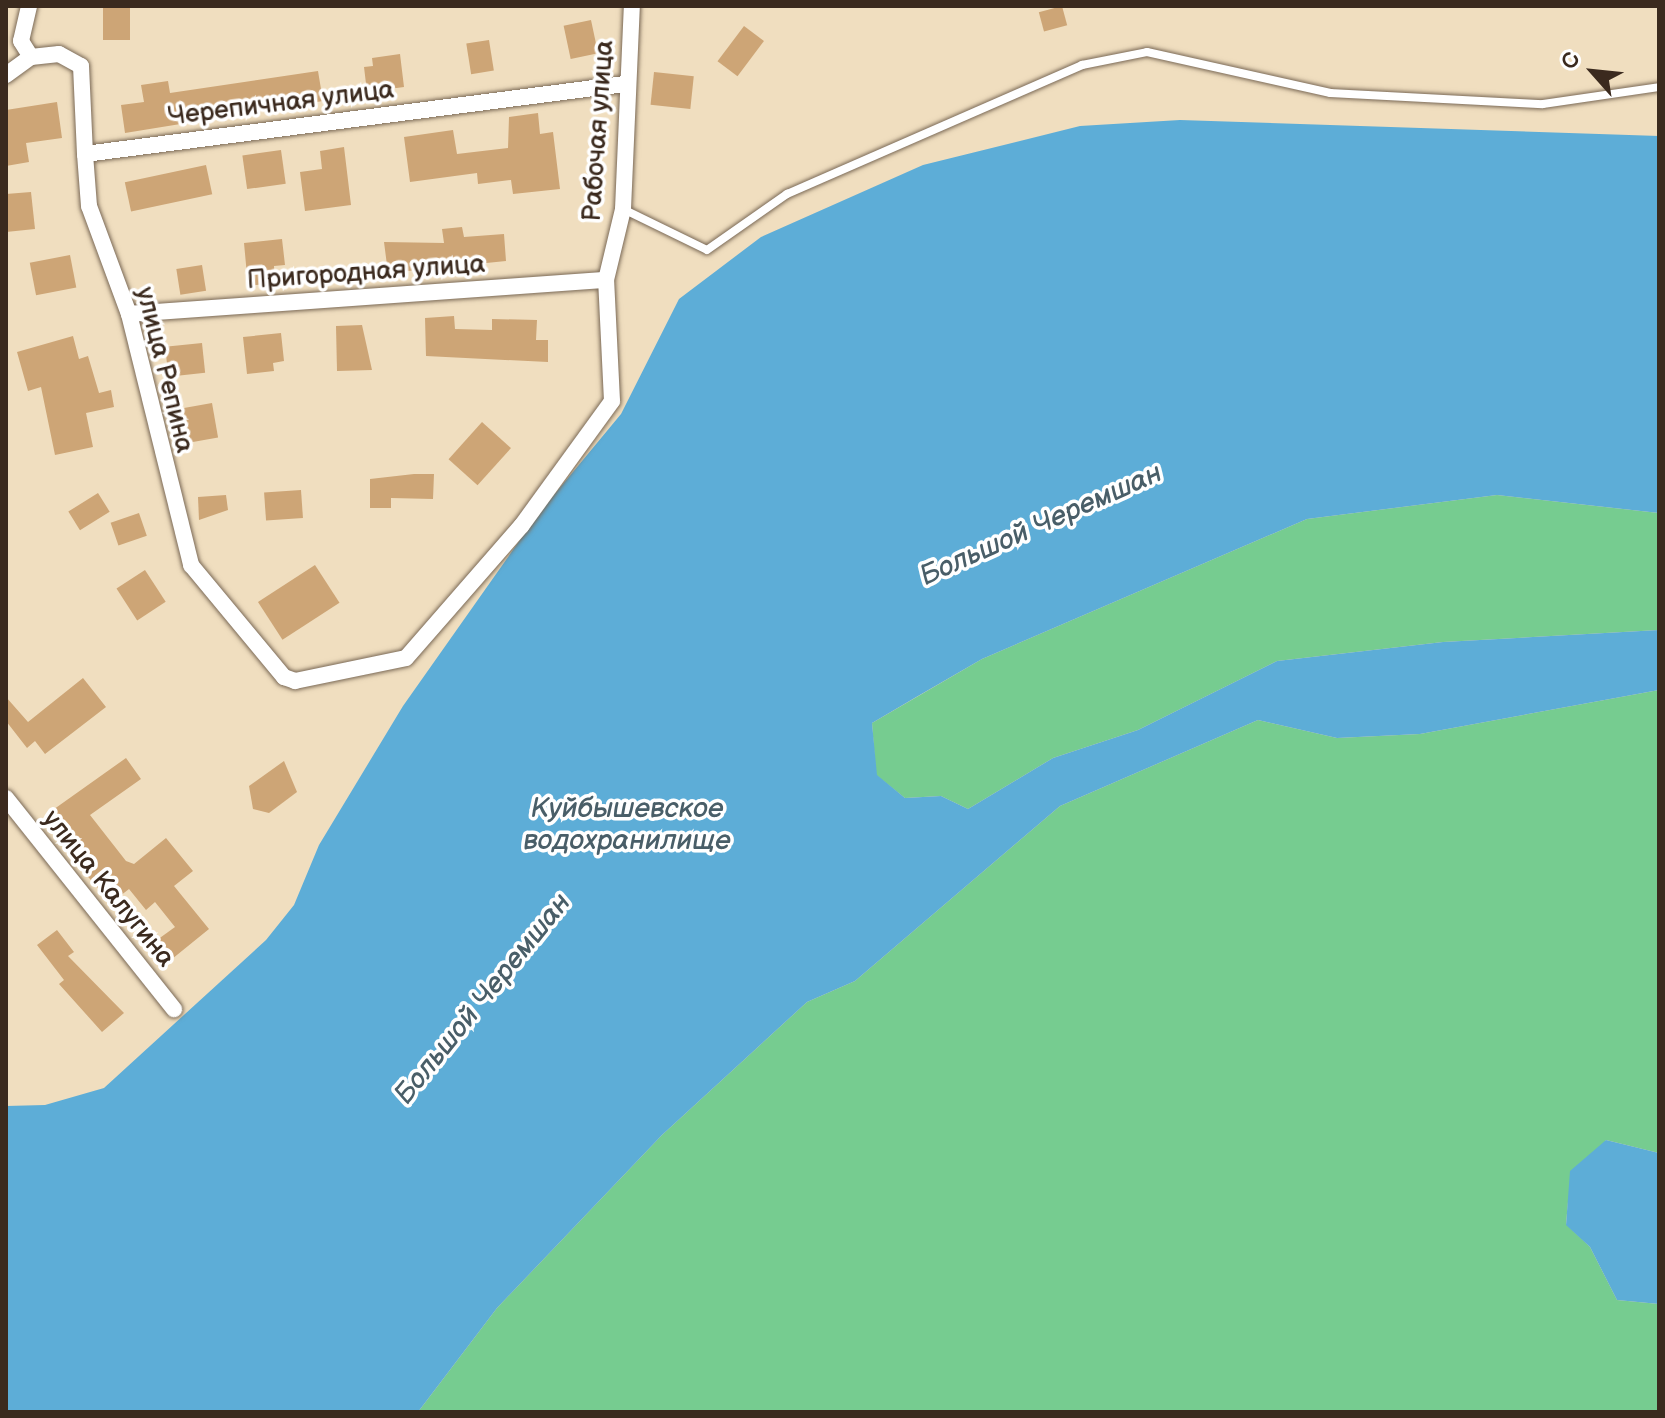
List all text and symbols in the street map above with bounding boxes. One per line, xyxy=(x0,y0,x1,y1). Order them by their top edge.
north arrow xyxy=(1553,32,1633,112)
street label: Рабочая улица xyxy=(577,39,621,223)
text: С xyxy=(1556,48,1587,74)
street label: Черепичная улица xyxy=(166,75,396,133)
street label: Пригородная улица xyxy=(246,249,486,297)
street label: улица Репина xyxy=(128,284,200,456)
water label: Большой Черемшан xyxy=(915,456,1167,594)
water label: Куйбышевское водохранилище xyxy=(523,792,731,858)
street label: улица Калугина xyxy=(35,804,181,974)
water label: Большой Черемшан xyxy=(388,887,578,1111)

